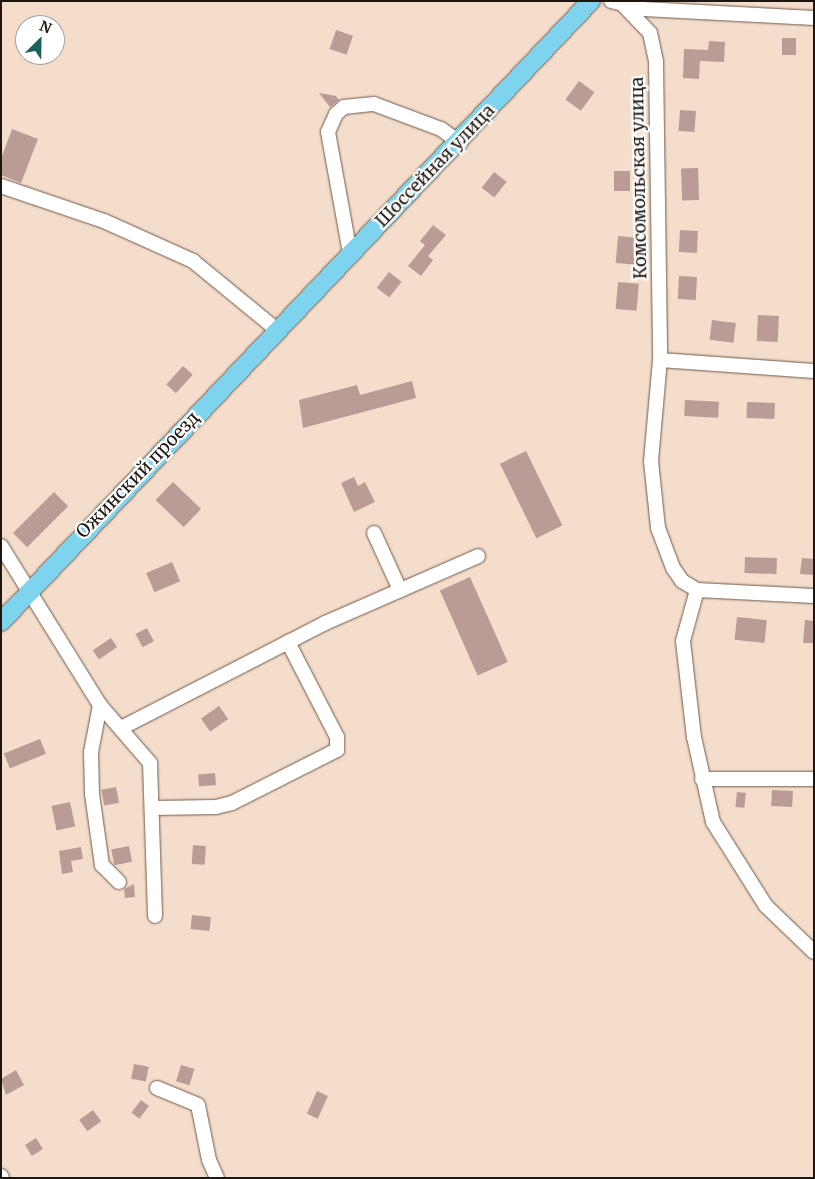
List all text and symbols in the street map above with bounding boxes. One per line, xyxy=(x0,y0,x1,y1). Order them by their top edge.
north arrow xyxy=(15,15,65,65)
text: N xyxy=(37,17,54,38)
street label: Комсомольская улица xyxy=(626,77,652,279)
street label: Шоссейная улица xyxy=(371,100,499,232)
street label: Ожинский проезд xyxy=(72,407,204,543)

